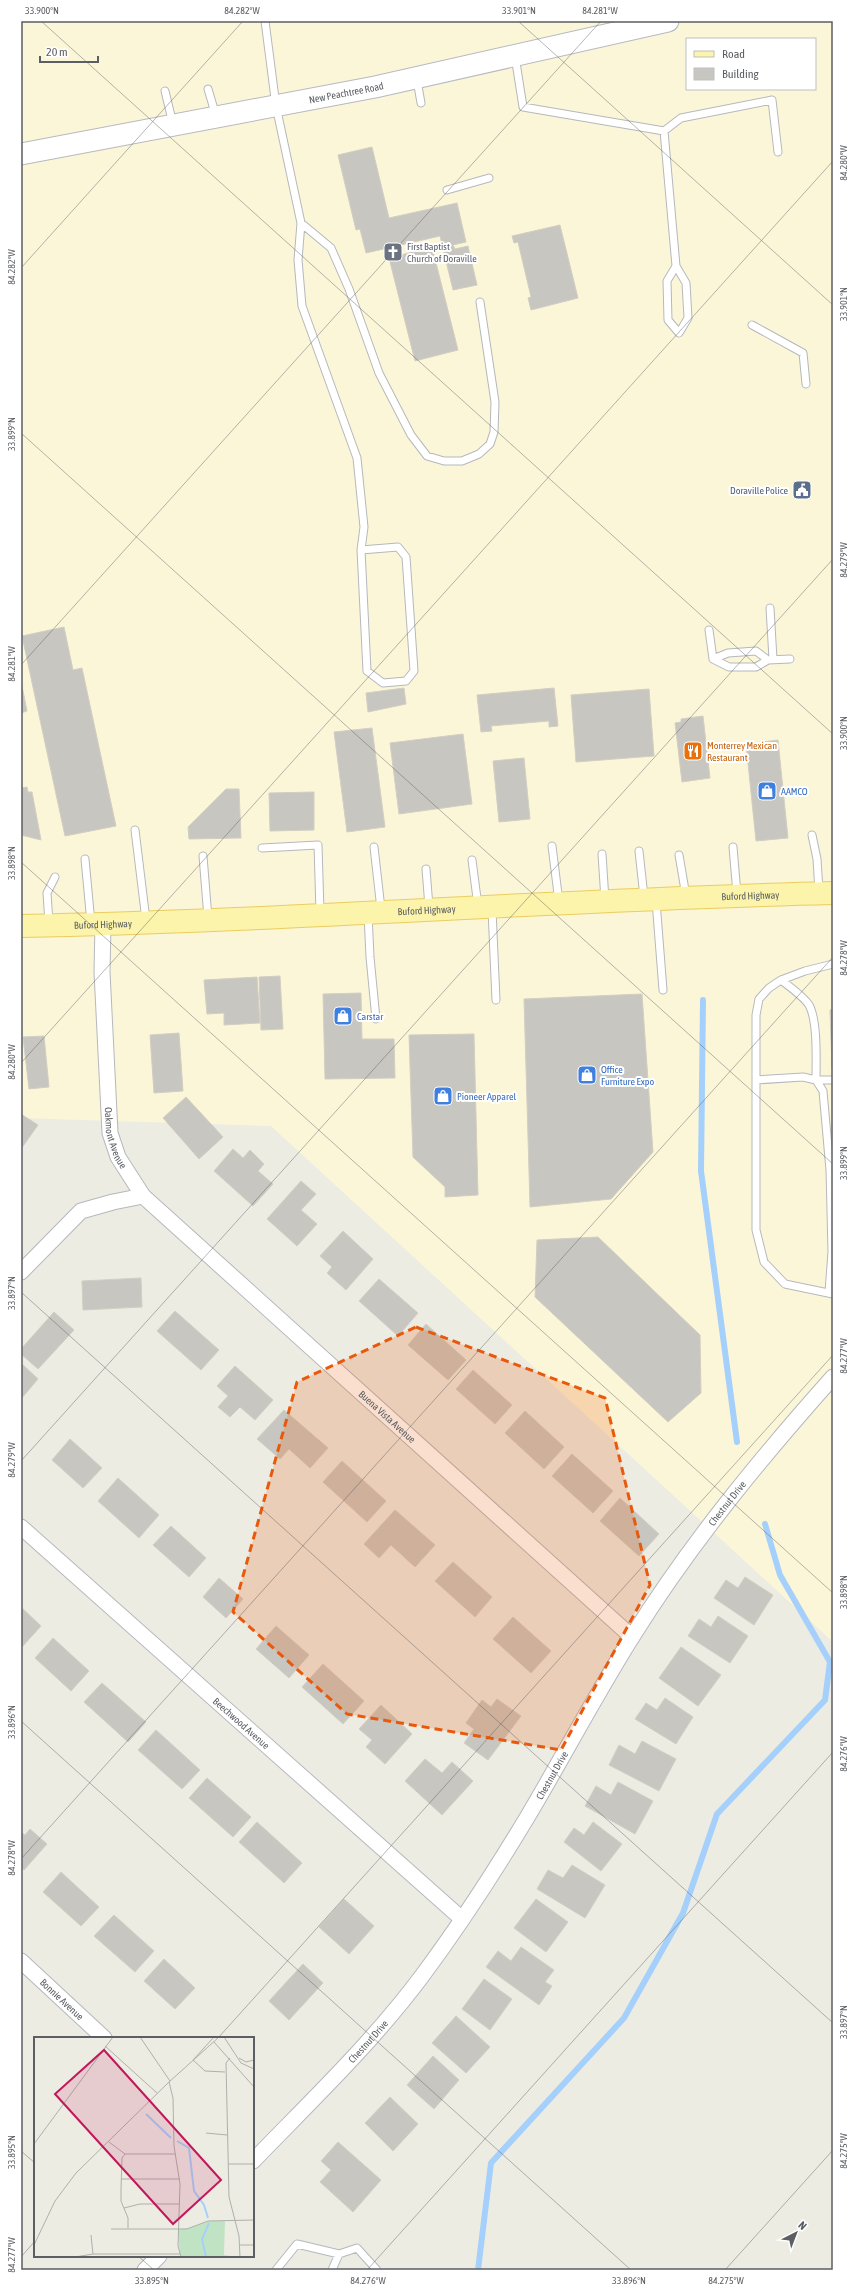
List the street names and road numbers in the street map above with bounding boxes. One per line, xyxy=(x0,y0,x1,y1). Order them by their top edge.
street label: New Peachtree Road xyxy=(308,80,385,105)
street label: Buford Highway xyxy=(721,889,780,902)
street label: Buford Highway xyxy=(397,903,456,917)
street label: Buford Highway xyxy=(74,918,132,930)
street label: Oakmont Avenue xyxy=(103,1107,130,1171)
street label: Buena Vista Avenue xyxy=(357,1388,418,1445)
street label: Chestnut Drive xyxy=(706,1478,748,1528)
street label: Beechwood Avenue xyxy=(211,1695,272,1751)
street label: Chestnut Drive xyxy=(534,1749,570,1801)
street label: Bonnie Avenue xyxy=(38,1976,86,2022)
street label: Chestnut Drive xyxy=(346,2017,390,2065)

